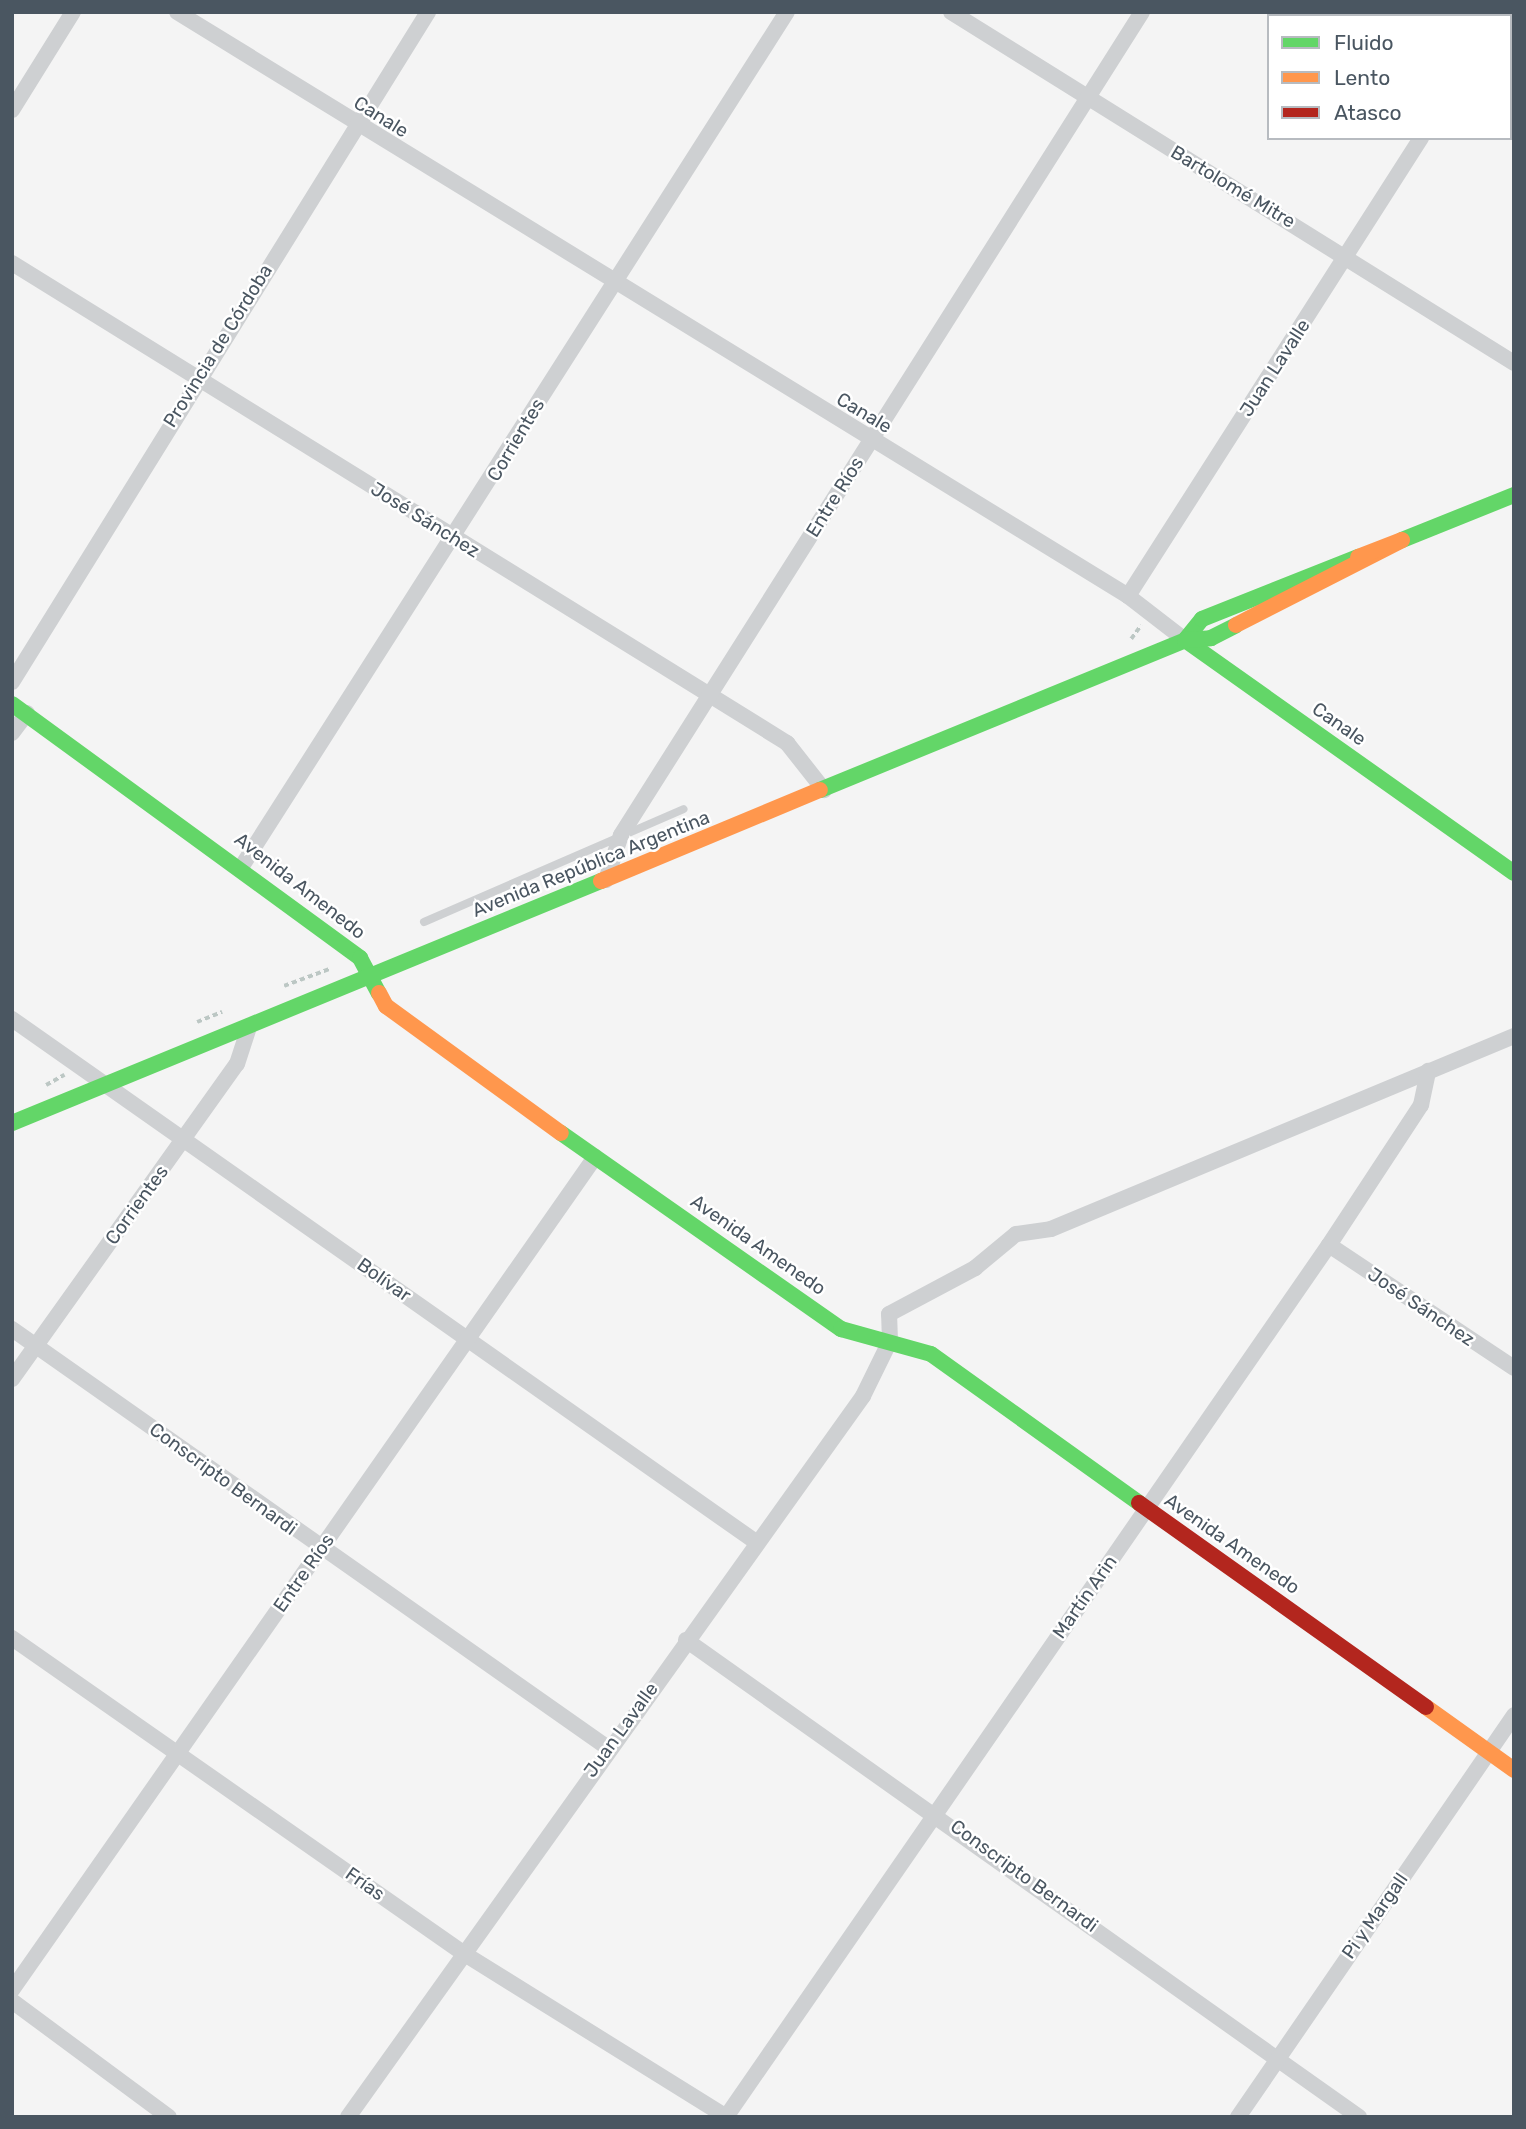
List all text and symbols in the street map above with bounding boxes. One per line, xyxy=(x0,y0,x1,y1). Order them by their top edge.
legend xyxy=(1267,14,1512,140)
text: Fluido xyxy=(1334,30,1394,55)
text: Lento xyxy=(1334,65,1390,90)
street label: Canale xyxy=(349,91,413,143)
text: Atasco xyxy=(1334,100,1402,125)
street label: Bartolomé Mitre xyxy=(1167,141,1299,233)
street label: Provincia de Córdoba xyxy=(159,260,277,432)
street label: Juan Lavalle xyxy=(1235,315,1315,421)
street label: Canale xyxy=(832,388,896,438)
street label: Corrientes xyxy=(482,395,550,485)
street label: Entre Ríos xyxy=(801,453,869,541)
street label: José Sánchez xyxy=(366,477,484,563)
street label: Canale xyxy=(1308,697,1370,751)
street label: Avenida República Argentina xyxy=(469,806,713,922)
street label: Avenida Amenedo xyxy=(230,828,370,944)
street label: Corrientes xyxy=(101,1161,173,1249)
street label: Avenida Amenedo xyxy=(686,1190,830,1300)
street label: Bolívar xyxy=(353,1253,415,1307)
street label: José Sánchez xyxy=(1363,1263,1479,1351)
street label: Conscripto Bernardi xyxy=(145,1418,301,1540)
street label: Avenida Amenedo xyxy=(1160,1489,1304,1599)
street label: Entre Ríos xyxy=(269,1529,339,1617)
street label: Martín Arin xyxy=(1048,1551,1122,1643)
street label: Juan Lavalle xyxy=(579,1678,663,1782)
street label: Conscripto Bernardi xyxy=(946,1815,1102,1937)
street label: Frías xyxy=(341,1862,389,1906)
street label: Pi y Margall xyxy=(1337,1868,1413,1964)

